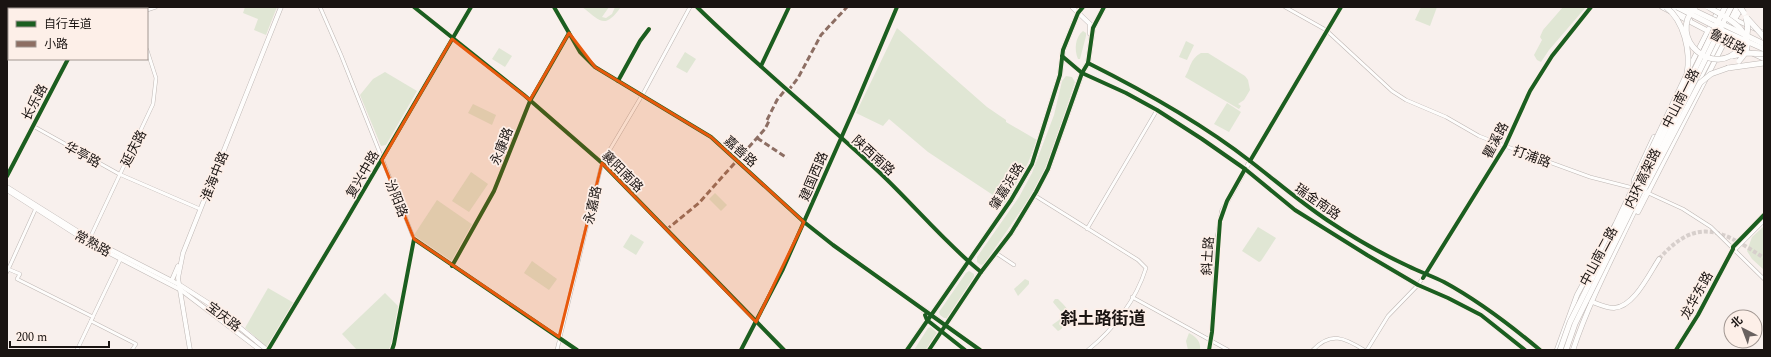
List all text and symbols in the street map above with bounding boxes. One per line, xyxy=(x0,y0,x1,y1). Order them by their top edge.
legend xyxy=(8,8,148,60)
text: 自行车道 xyxy=(44,15,92,34)
street label: 鲁班路 xyxy=(1706,24,1749,60)
text: 小路 xyxy=(44,35,68,54)
street label: 中山南一路 xyxy=(1657,65,1705,132)
street label: 长乐路 xyxy=(17,81,53,124)
street label: 瞿溪路 xyxy=(1478,119,1514,162)
street label: 永康路 xyxy=(485,125,519,168)
street label: 延庆路 xyxy=(116,127,152,170)
street label: 嘉善路 xyxy=(719,131,762,172)
street label: 陕西南路 xyxy=(847,131,899,181)
street label: 华亭路 xyxy=(61,137,104,173)
street label: 打浦路 xyxy=(1510,141,1553,173)
street label: 内环高架路 xyxy=(1620,145,1666,212)
street label: 襄阳南路 xyxy=(597,146,648,197)
street label: 复兴中路 xyxy=(341,147,385,202)
street label: 淮海中路 xyxy=(196,149,234,204)
street label: 建国西路 xyxy=(795,149,833,204)
street label: 肇嘉浜路 xyxy=(985,159,1029,214)
street label: 汾阳路 xyxy=(379,177,413,220)
street label: 瑞金南路 xyxy=(1290,179,1344,225)
street label: 永嘉路 xyxy=(579,184,607,226)
street label: 中山南二路 xyxy=(1575,223,1623,290)
street label: 常熟路 xyxy=(71,226,114,262)
street label: 斜土路 xyxy=(1197,236,1219,276)
street label: 龙华东路 xyxy=(1676,268,1718,323)
street label: 宝庆路 xyxy=(202,297,245,337)
district label: 斜土路街道 xyxy=(1061,306,1146,332)
north arrow xyxy=(1723,309,1763,349)
text: 北 xyxy=(1727,312,1746,332)
scale bar xyxy=(10,323,109,349)
text: 200 m xyxy=(16,328,47,347)

